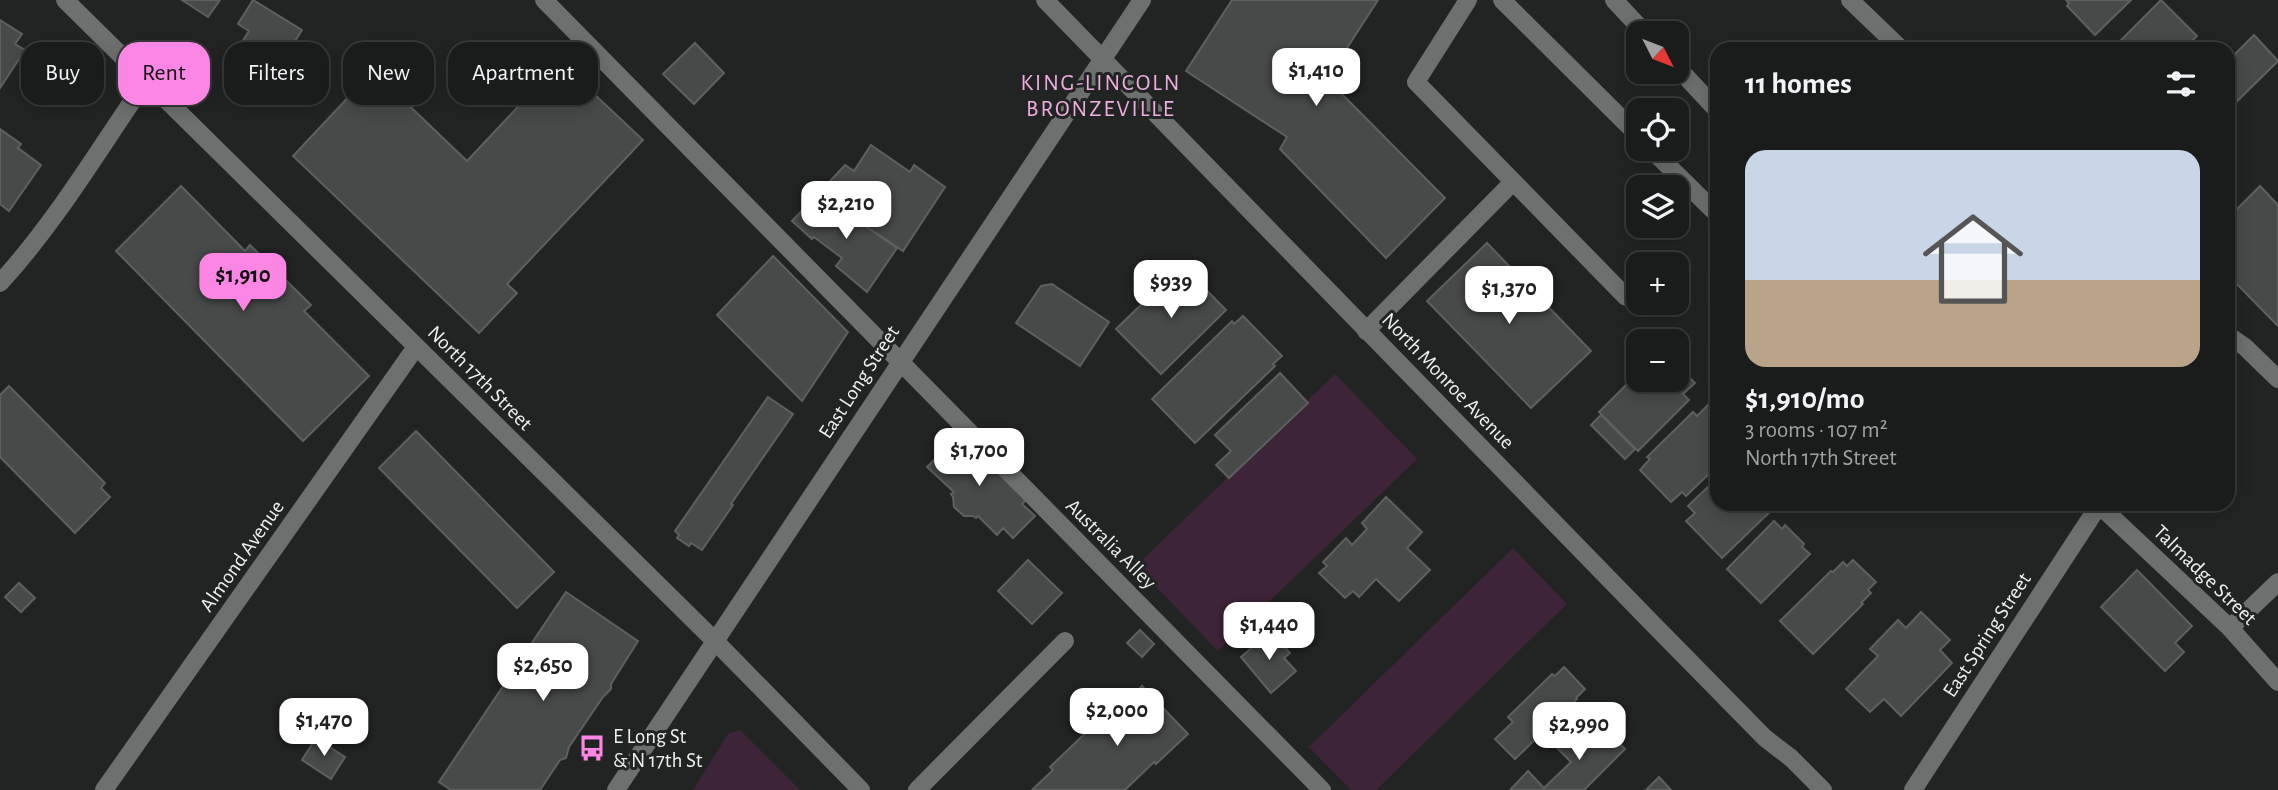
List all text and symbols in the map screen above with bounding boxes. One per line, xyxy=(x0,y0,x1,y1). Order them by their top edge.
north arrow xyxy=(1626,21,1689,84)
map controls xyxy=(1626,21,1689,392)
chip: Buy xyxy=(21,42,104,105)
chip: Rent xyxy=(118,42,210,105)
chip: Filters xyxy=(224,42,329,105)
chip: New xyxy=(343,42,434,105)
chip: Apartment xyxy=(448,42,598,105)
pin: $1,410 xyxy=(1259,48,1373,108)
text: $1,410 xyxy=(1288,59,1344,82)
icon: filters xyxy=(2162,65,2200,103)
text: 11 homes xyxy=(1745,69,1852,99)
district label: KING-LINCOLN BRONZEVILLE xyxy=(1020,72,1182,121)
button: locate xyxy=(1626,98,1689,161)
button: layers xyxy=(1626,175,1689,238)
pin: $2,210 xyxy=(789,182,903,241)
text: $2,210 xyxy=(817,192,875,215)
icon: home xyxy=(1910,196,2036,322)
button: + xyxy=(1626,252,1689,315)
pin: $1,910 xyxy=(186,254,300,313)
pin: $939 xyxy=(1130,260,1212,320)
text: $1,910 xyxy=(215,264,271,287)
pin: $1,370 xyxy=(1452,266,1566,326)
text: $939 xyxy=(1150,271,1192,294)
text: $1,370 xyxy=(1481,277,1537,300)
street label: North Monroe Avenue xyxy=(1378,309,1518,453)
street label: North 17th Street xyxy=(424,322,537,435)
street label: East Long Street xyxy=(815,322,903,442)
button: − xyxy=(1626,329,1689,392)
text: $1,910/mo xyxy=(1745,384,1865,414)
text: 3 rooms · 107 m² xyxy=(1745,419,1888,442)
pin: $1,700 xyxy=(922,428,1036,488)
text: $1,700 xyxy=(950,439,1008,462)
text: North 17th Street xyxy=(1745,447,1897,470)
street label: Australia Alley xyxy=(1062,495,1160,593)
street label: Almond Avenue xyxy=(196,496,288,616)
street label: Talmadge Street xyxy=(2150,521,2261,629)
street label: East Spring Street xyxy=(1939,569,2035,701)
pin: $1,440 xyxy=(1212,602,1326,662)
text: $1,440 xyxy=(1239,613,1299,636)
pin: $2,650 xyxy=(486,644,600,703)
text: $2,650 xyxy=(513,654,573,677)
pin: $2,000 xyxy=(1060,688,1174,748)
pin: $1,470 xyxy=(267,698,381,758)
text: $2,000 xyxy=(1086,699,1148,722)
pin: $2,990 xyxy=(1522,702,1636,762)
text: $1,470 xyxy=(295,709,353,732)
text: $2,990 xyxy=(1549,713,1609,736)
place label: E Long St & N 17th St xyxy=(613,726,703,771)
bus stop icon: E Long St & N 17th St xyxy=(577,733,607,763)

